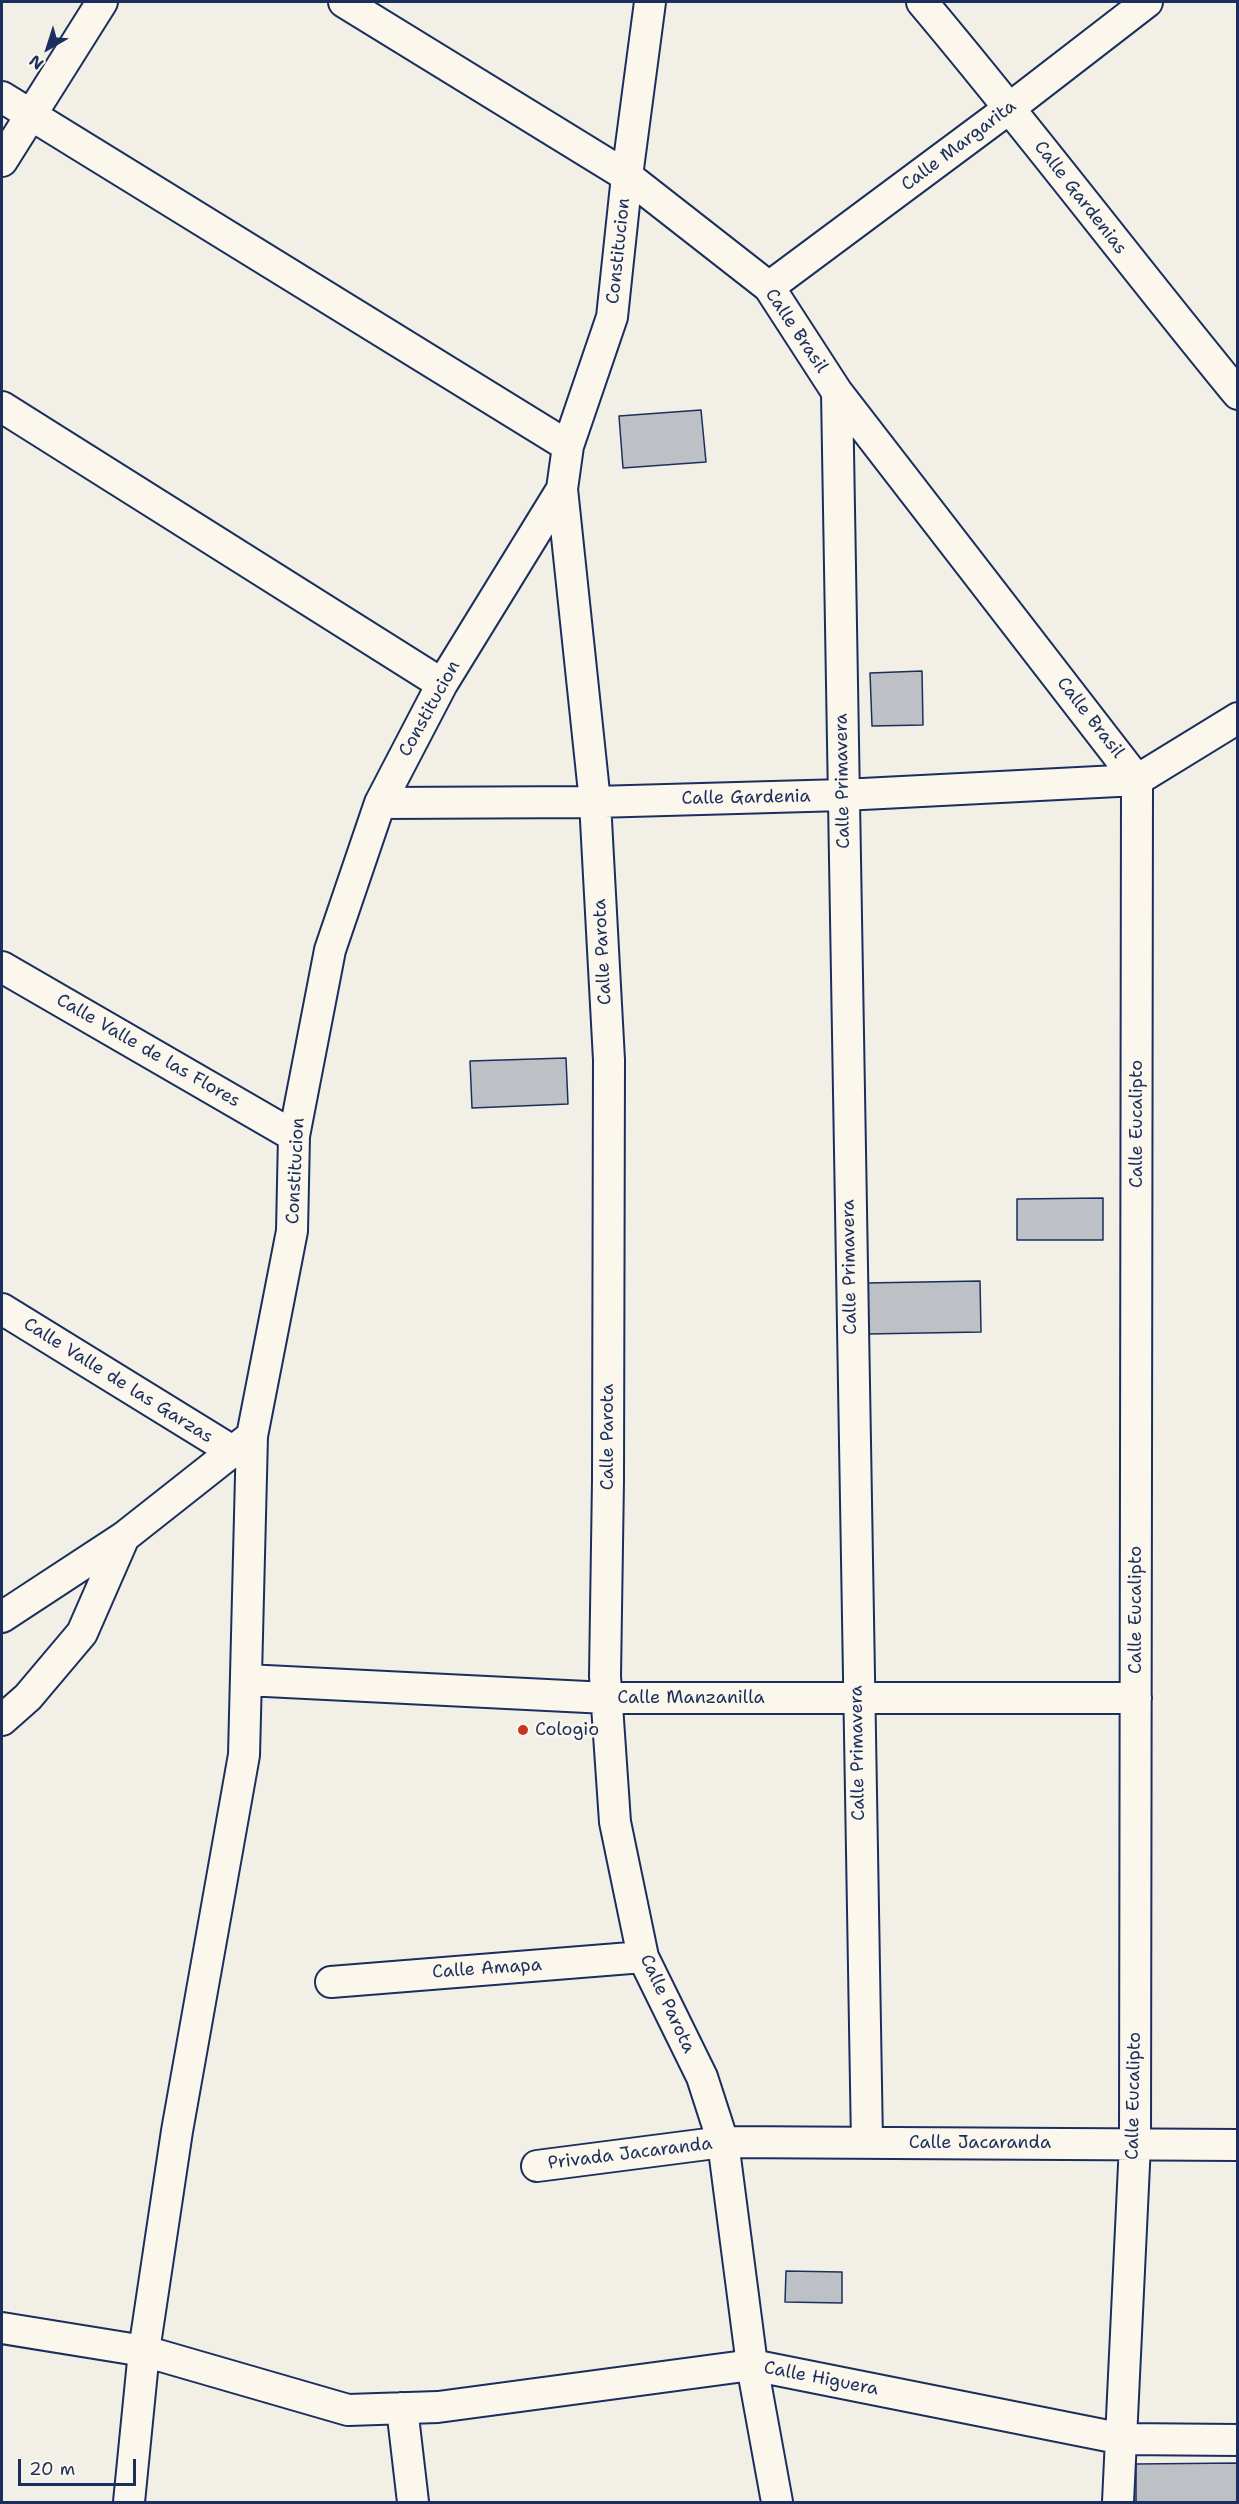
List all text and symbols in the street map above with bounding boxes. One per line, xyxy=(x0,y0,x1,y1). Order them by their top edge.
north arrow xyxy=(18,18,78,78)
text: N xyxy=(25,50,48,75)
street label: Calle Margarita xyxy=(897,96,1021,196)
street label: Calle Gardenias xyxy=(1029,137,1131,259)
street label: Constitucion xyxy=(603,197,635,305)
street label: Calle Brasil xyxy=(760,285,832,377)
street label: Constitucion xyxy=(395,657,465,761)
street label: Calle Brasil xyxy=(1052,673,1128,763)
street label: Calle Primavera xyxy=(831,713,855,849)
street label: Calle Gardenia xyxy=(681,786,811,810)
street label: Calle Parota xyxy=(589,898,617,1006)
street label: Calle Valle de las Flores xyxy=(52,989,244,1113)
street label: Calle Eucalipto xyxy=(1126,1060,1148,1188)
street label: Constitucion xyxy=(282,1117,310,1225)
street label: Calle Primavera xyxy=(838,1199,862,1335)
street label: Calle Valle de las Garzas xyxy=(19,1314,217,1448)
street label: Calle Parota xyxy=(597,1384,619,1490)
street label: Calle Eucalipto xyxy=(1125,1546,1147,1674)
street label: Calle Primavera xyxy=(846,1685,870,1821)
street label: Calle Manzanilla xyxy=(617,1687,765,1709)
place label: Cologio xyxy=(535,1719,599,1741)
marker: Cologio xyxy=(516,1723,530,1737)
street label: Calle Parota xyxy=(635,1951,699,2057)
street label: Calle Amapa xyxy=(431,1954,543,1984)
street label: Calle Eucalipto xyxy=(1122,2032,1146,2160)
street label: Calle Jacaranda xyxy=(909,2132,1051,2154)
street label: Privada Jacaranda xyxy=(547,2133,713,2175)
street label: Calle Higuera xyxy=(762,2357,880,2401)
scale bar xyxy=(21,2447,140,2485)
text: 20 m xyxy=(29,2457,75,2481)

